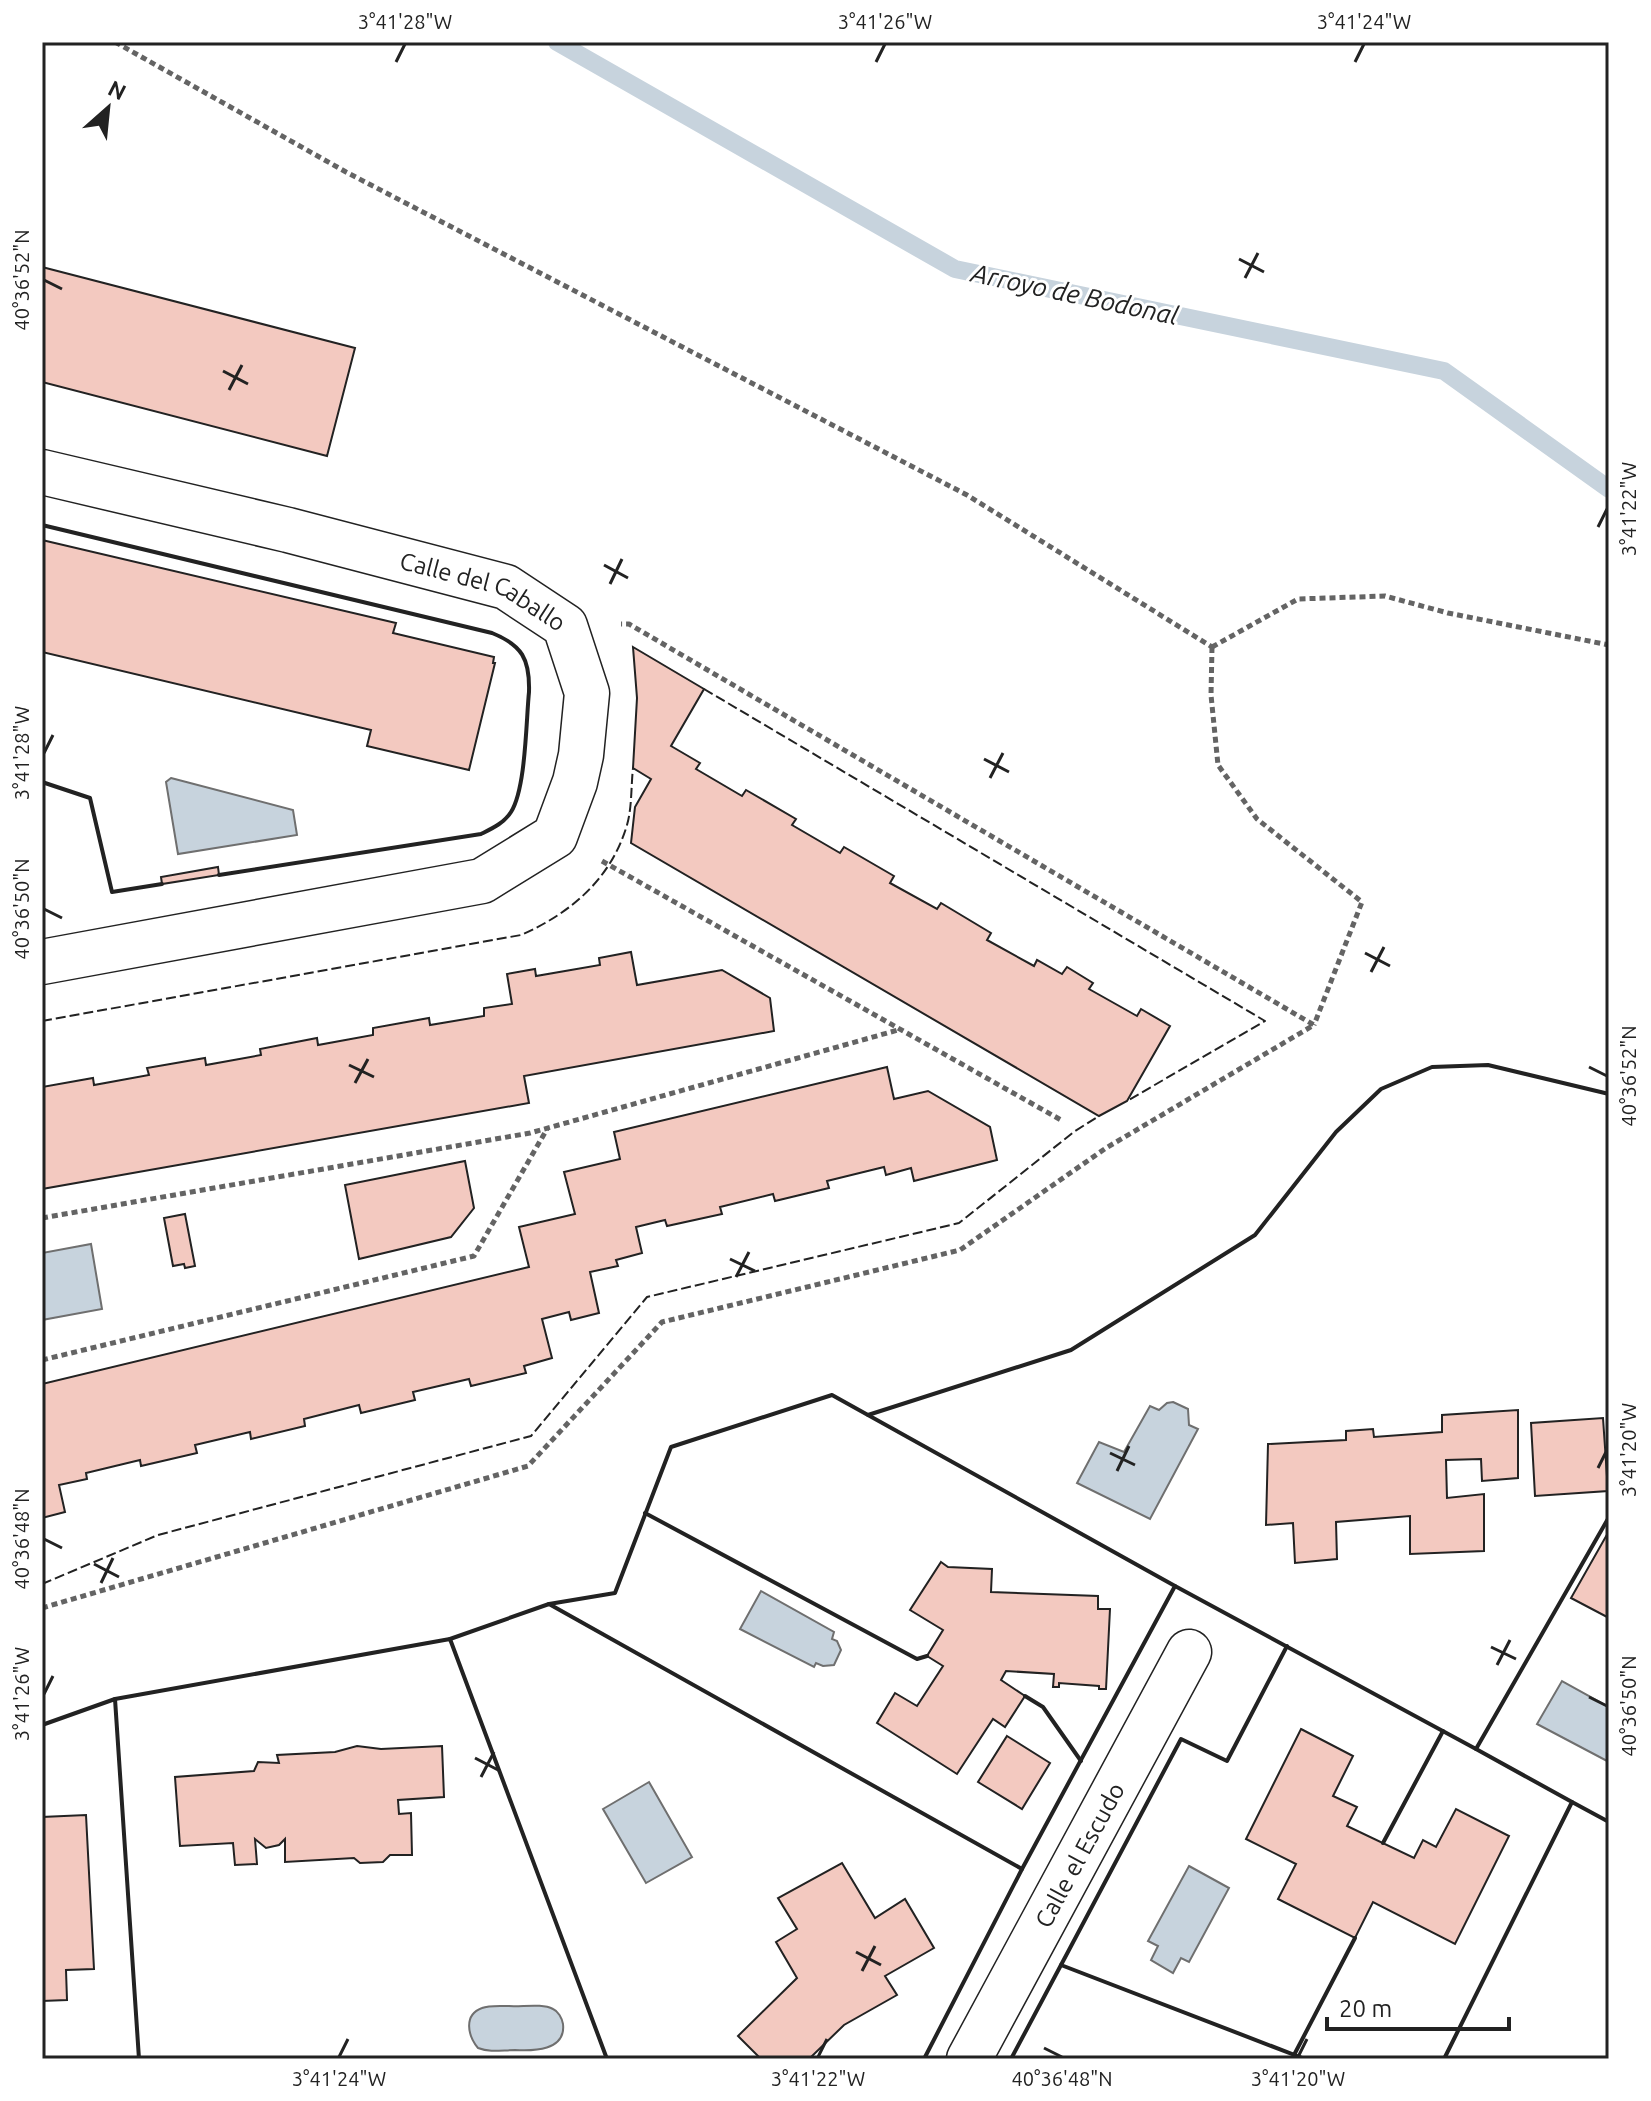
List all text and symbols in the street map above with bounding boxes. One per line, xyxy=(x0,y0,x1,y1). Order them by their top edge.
text: 3°41'28"W xyxy=(358,10,452,33)
text: 3°41'26"W xyxy=(838,10,932,33)
text: 3°41'24"W xyxy=(1317,10,1411,33)
north arrow xyxy=(68,68,148,148)
text: N xyxy=(104,75,130,105)
text: 40°36'52"N xyxy=(10,229,33,331)
water label: Arroyo de Bodonal xyxy=(967,257,1181,330)
text: 3°41'22"W xyxy=(1617,462,1640,556)
street label: Calle del Caballo xyxy=(397,546,571,636)
text: 3°41'28"W xyxy=(10,706,33,800)
text: 40°36'50"N xyxy=(10,858,33,960)
text: 40°36'52"N xyxy=(1617,1025,1640,1127)
text: 3°41'20"W xyxy=(1617,1403,1640,1497)
text: 40°36'48"N xyxy=(10,1488,33,1590)
text: 3°41'26"W xyxy=(10,1647,33,1741)
text: 40°36'50"N xyxy=(1617,1655,1640,1757)
street label: Calle el Escudo xyxy=(1029,1778,1129,1932)
scale bar xyxy=(1327,1981,1509,2031)
text: 20 m xyxy=(1339,1995,1392,2022)
text: 3°41'24"W xyxy=(292,2067,386,2090)
text: 3°41'22"W xyxy=(771,2067,865,2090)
text: 40°36'48"N xyxy=(1011,2067,1113,2090)
text: 3°41'20"W xyxy=(1251,2067,1345,2090)

